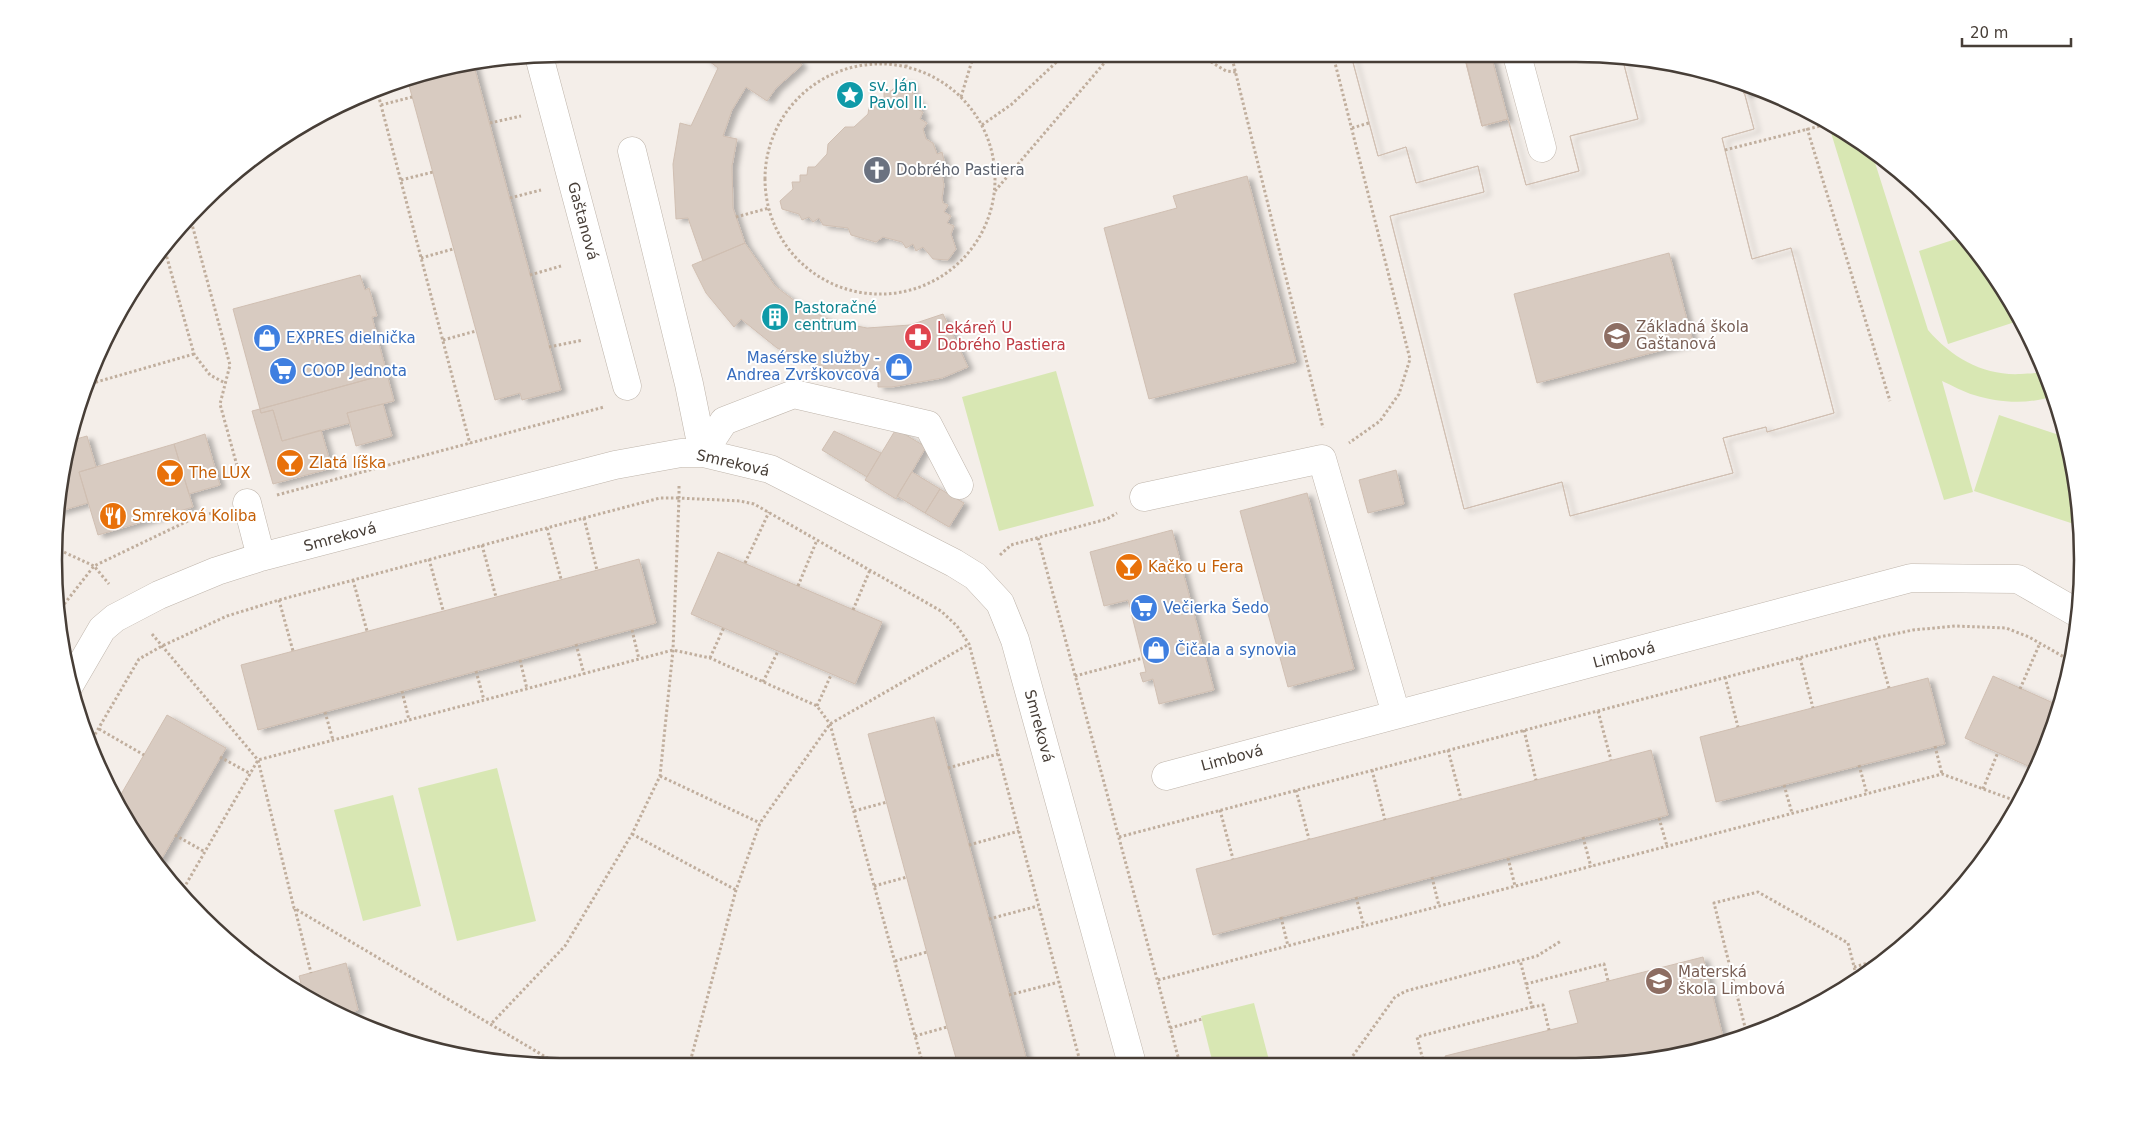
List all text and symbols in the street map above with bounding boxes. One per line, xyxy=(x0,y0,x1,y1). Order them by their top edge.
scale bar xyxy=(1962,15,2071,47)
text: 20 m xyxy=(1970,24,2008,42)
place label: sv. Ján Pavol II. xyxy=(869,77,927,112)
place icon: sv. Ján Pavol II. xyxy=(835,80,865,110)
church icon: Dobrého Pastiera xyxy=(862,155,892,185)
place label: Dobrého Pastiera xyxy=(896,161,1025,179)
street label: Gaštanová xyxy=(564,180,602,262)
place label: Pastoračné centrum xyxy=(794,299,877,334)
building icon: Pastoračné centrum xyxy=(760,302,790,332)
place label: Základná škola Gaštanová xyxy=(1636,318,1749,353)
place label: Lekáreň U Dobrého Pastiera xyxy=(937,319,1066,354)
school or university icon: Základná škola Gaštanová xyxy=(1602,321,1632,351)
pharmacy icon: Lekáreň U Dobrého Pastiera xyxy=(903,322,933,352)
shop icon: EXPRES dielnička xyxy=(252,323,282,353)
place label: EXPRES dielnička xyxy=(286,329,416,347)
place label: Masérske služby - Andrea Zvrškovcová xyxy=(727,349,880,384)
shop icon: Masérske služby - Andrea Zvrškovcová xyxy=(884,352,914,382)
supermarket icon: COOP Jednota xyxy=(268,356,298,386)
place label: COOP Jednota xyxy=(302,362,407,380)
street label: Smreková xyxy=(695,446,771,480)
bar icon: Zlatá líška xyxy=(275,448,305,478)
place label: Zlatá líška xyxy=(309,454,386,472)
bar icon: The LUX xyxy=(155,458,185,488)
place label: The LUX xyxy=(188,464,251,482)
restaurant icon: Smreková Koliba xyxy=(98,501,128,531)
place label: Smreková Koliba xyxy=(132,507,257,525)
street label: Smreková xyxy=(302,519,378,555)
bar icon: Kačko u Fera xyxy=(1114,552,1144,582)
place label: Kačko u Fera xyxy=(1148,558,1244,576)
supermarket icon: Večierka Šedo xyxy=(1129,593,1159,623)
place label: Večierka Šedo xyxy=(1163,598,1269,617)
shop icon: Čičala a synovia xyxy=(1141,635,1171,665)
street label: Limbová xyxy=(1591,638,1657,672)
place label: Čičala a synovia xyxy=(1175,640,1297,659)
street label: Smreková xyxy=(1021,688,1057,764)
street label: Limbová xyxy=(1199,741,1265,775)
place label: Materská škola Limbová xyxy=(1678,963,1785,998)
school or university icon: Materská škola Limbová xyxy=(1644,966,1674,996)

